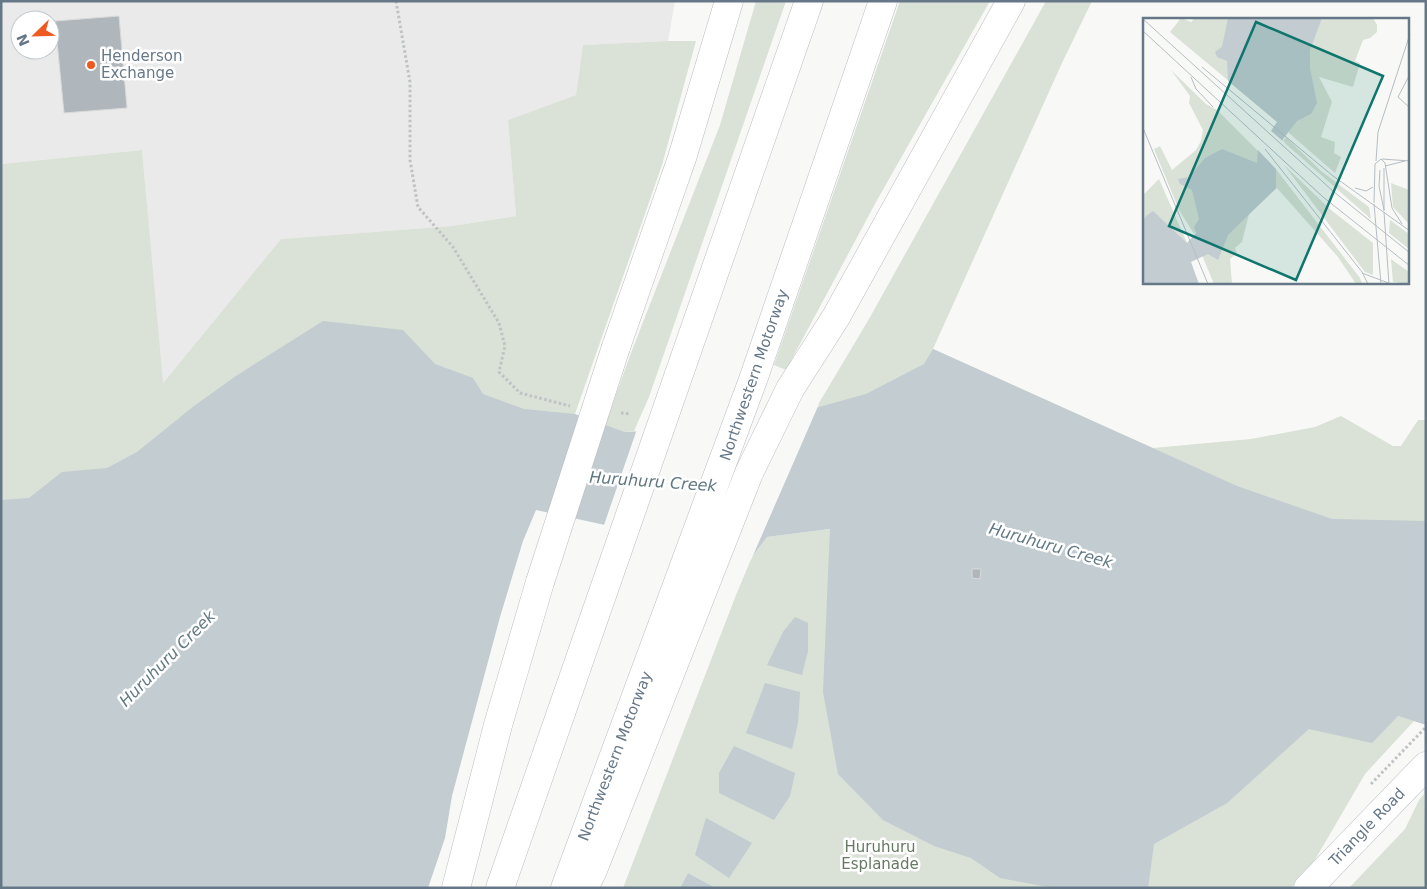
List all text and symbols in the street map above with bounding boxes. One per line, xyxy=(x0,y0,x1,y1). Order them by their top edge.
north arrow xyxy=(10,10,60,60)
inset map xyxy=(1143,18,1410,284)
text: N xyxy=(13,32,33,49)
place label: Henderson Exchange xyxy=(101,47,182,82)
marker: Henderson Exchange xyxy=(85,59,97,71)
street label: Northwestern Motorway xyxy=(716,287,792,463)
water label: Huruhuru Creek xyxy=(589,468,718,495)
water label: Huruhuru Creek xyxy=(987,519,1116,572)
water label: Huruhuru Creek xyxy=(115,606,220,710)
street label: Northwestern Motorway xyxy=(574,669,656,843)
street label: Triangle Road xyxy=(1325,784,1409,870)
park label: Huruhuru Esplanade xyxy=(841,838,919,873)

